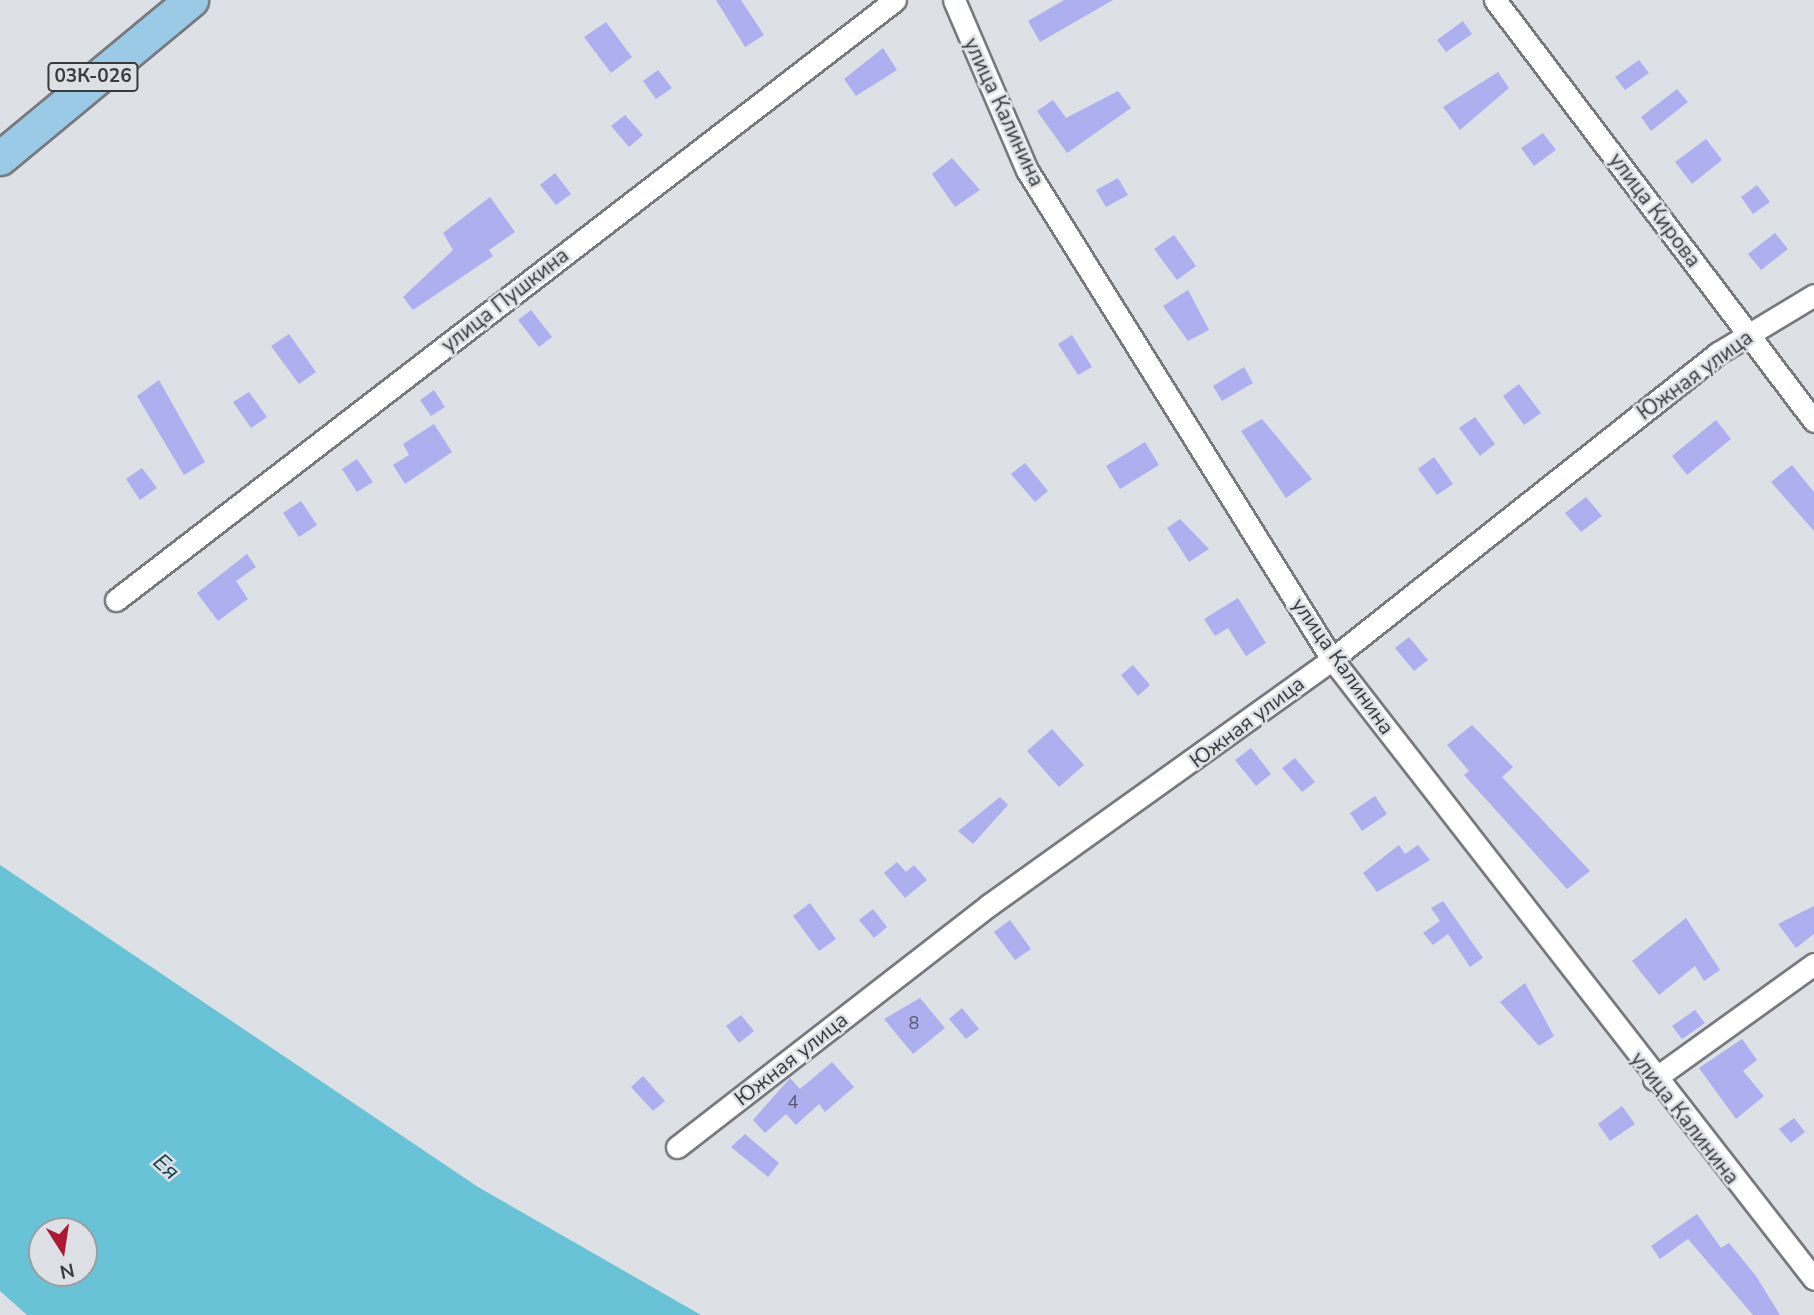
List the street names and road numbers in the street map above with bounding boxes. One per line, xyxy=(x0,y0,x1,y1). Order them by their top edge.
street label: улица Калинина xyxy=(958,34,1050,190)
road number: 03К-026 xyxy=(46,61,140,92)
street label: улица Кирова xyxy=(1604,148,1706,272)
street label: улица Пушкина xyxy=(436,242,574,358)
street label: Южная улица xyxy=(1632,325,1758,425)
street label: улица Калинина xyxy=(1286,593,1400,739)
street label: Южная улица xyxy=(1185,671,1309,773)
street label: Южная улица xyxy=(729,1007,853,1111)
street label: улица Калинина xyxy=(1625,1047,1745,1189)

